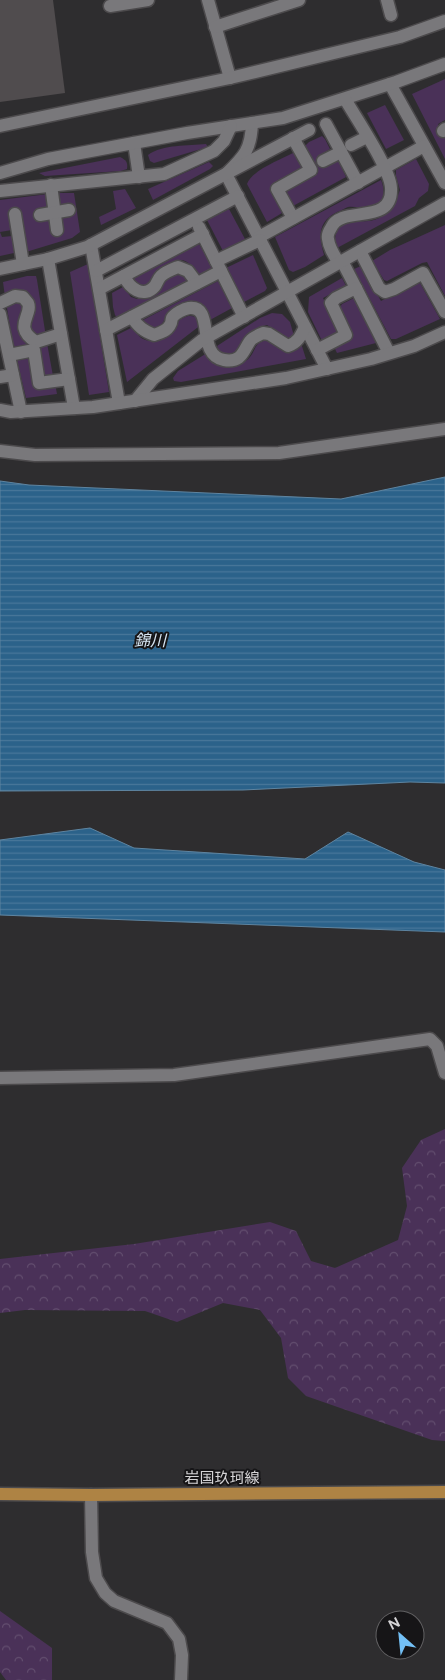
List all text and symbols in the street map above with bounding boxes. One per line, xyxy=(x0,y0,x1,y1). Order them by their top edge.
water label: 錦川 xyxy=(134,631,168,650)
street label: 岩国玖珂線 xyxy=(184,1469,260,1487)
north arrow xyxy=(375,1610,425,1660)
text: N xyxy=(386,1614,403,1634)

